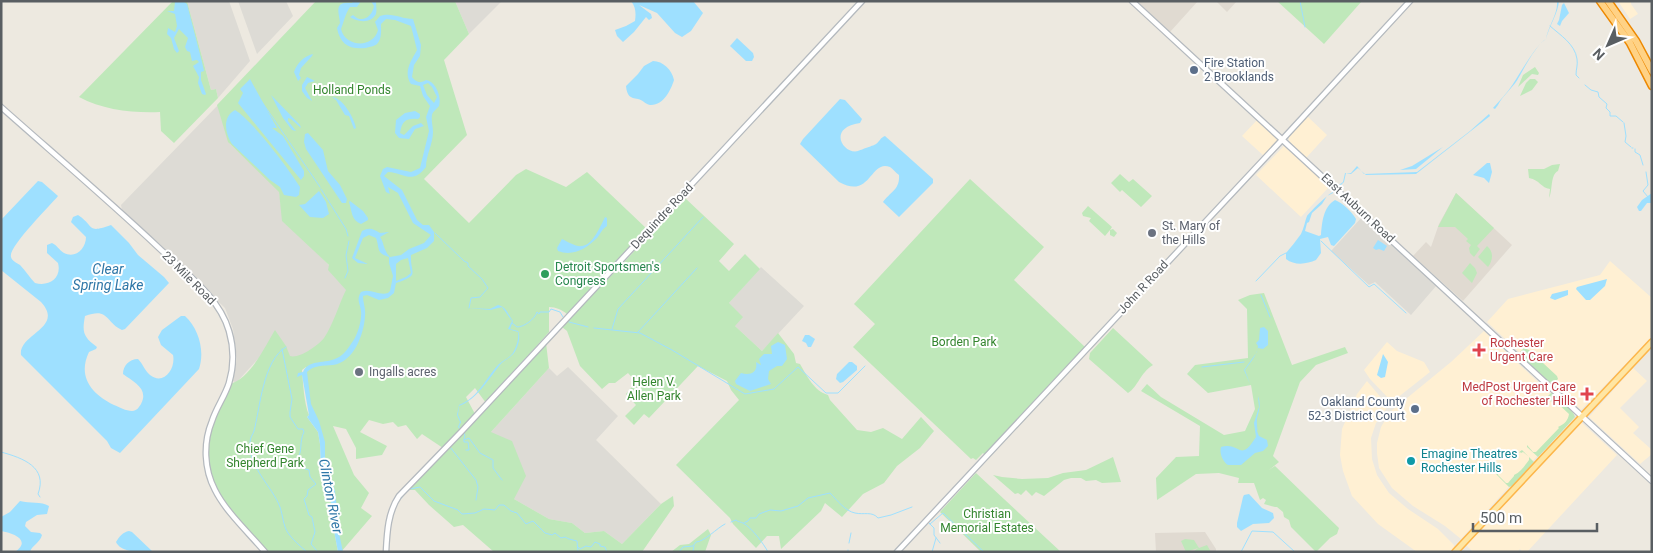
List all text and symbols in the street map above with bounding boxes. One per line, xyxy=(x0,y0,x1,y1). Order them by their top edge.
north arrow xyxy=(1583,20,1633,70)
text: N xyxy=(1590,45,1608,63)
place label: Fire Station 2 Brooklands xyxy=(1204,56,1274,84)
marker: Fire Station 2 Brooklands xyxy=(1188,64,1200,76)
park label: Holland Ponds xyxy=(313,83,391,97)
street label: East Auburn Road xyxy=(1318,170,1398,246)
street label: Dequindre Road xyxy=(628,180,696,252)
place label: St. Mary of the Hills xyxy=(1162,219,1221,247)
marker: St. Mary of the Hills xyxy=(1146,227,1158,239)
street label: 23 Mile Road xyxy=(159,248,219,308)
street label: John R Road xyxy=(1115,258,1171,316)
place label: Detroit Sportsmen's Congress xyxy=(555,260,660,288)
water label: Clear Spring Lake xyxy=(73,261,143,293)
marker: Detroit Sportsmen's Congress xyxy=(539,268,551,280)
park label: Borden Park xyxy=(931,335,998,349)
place label: Rochester Urgent Care xyxy=(1490,336,1553,364)
marker: Rochester Urgent Care xyxy=(1472,343,1486,357)
place label: Ingalls acres xyxy=(369,365,436,379)
marker: Ingalls acres xyxy=(353,366,365,378)
park label: Helen V. Allen Park xyxy=(627,375,682,403)
place label: MedPost Urgent Care of Rochester Hills xyxy=(1462,380,1576,408)
marker: MedPost Urgent Care of Rochester Hills xyxy=(1580,387,1594,401)
place label: Oakland County 52-3 District Court xyxy=(1308,395,1405,423)
marker: Oakland County 52-3 District Court xyxy=(1409,403,1421,415)
park label: Chief Gene Shepherd Park xyxy=(226,442,305,470)
place label: Emagine Theatres Rochester Hills xyxy=(1421,447,1517,475)
marker: Emagine Theatres Rochester Hills xyxy=(1405,455,1417,467)
water label: Clinton River xyxy=(316,457,346,535)
scale bar xyxy=(1473,500,1597,532)
park label: Christian Memorial Estates xyxy=(940,507,1034,535)
text: 500 m xyxy=(1480,509,1522,527)

